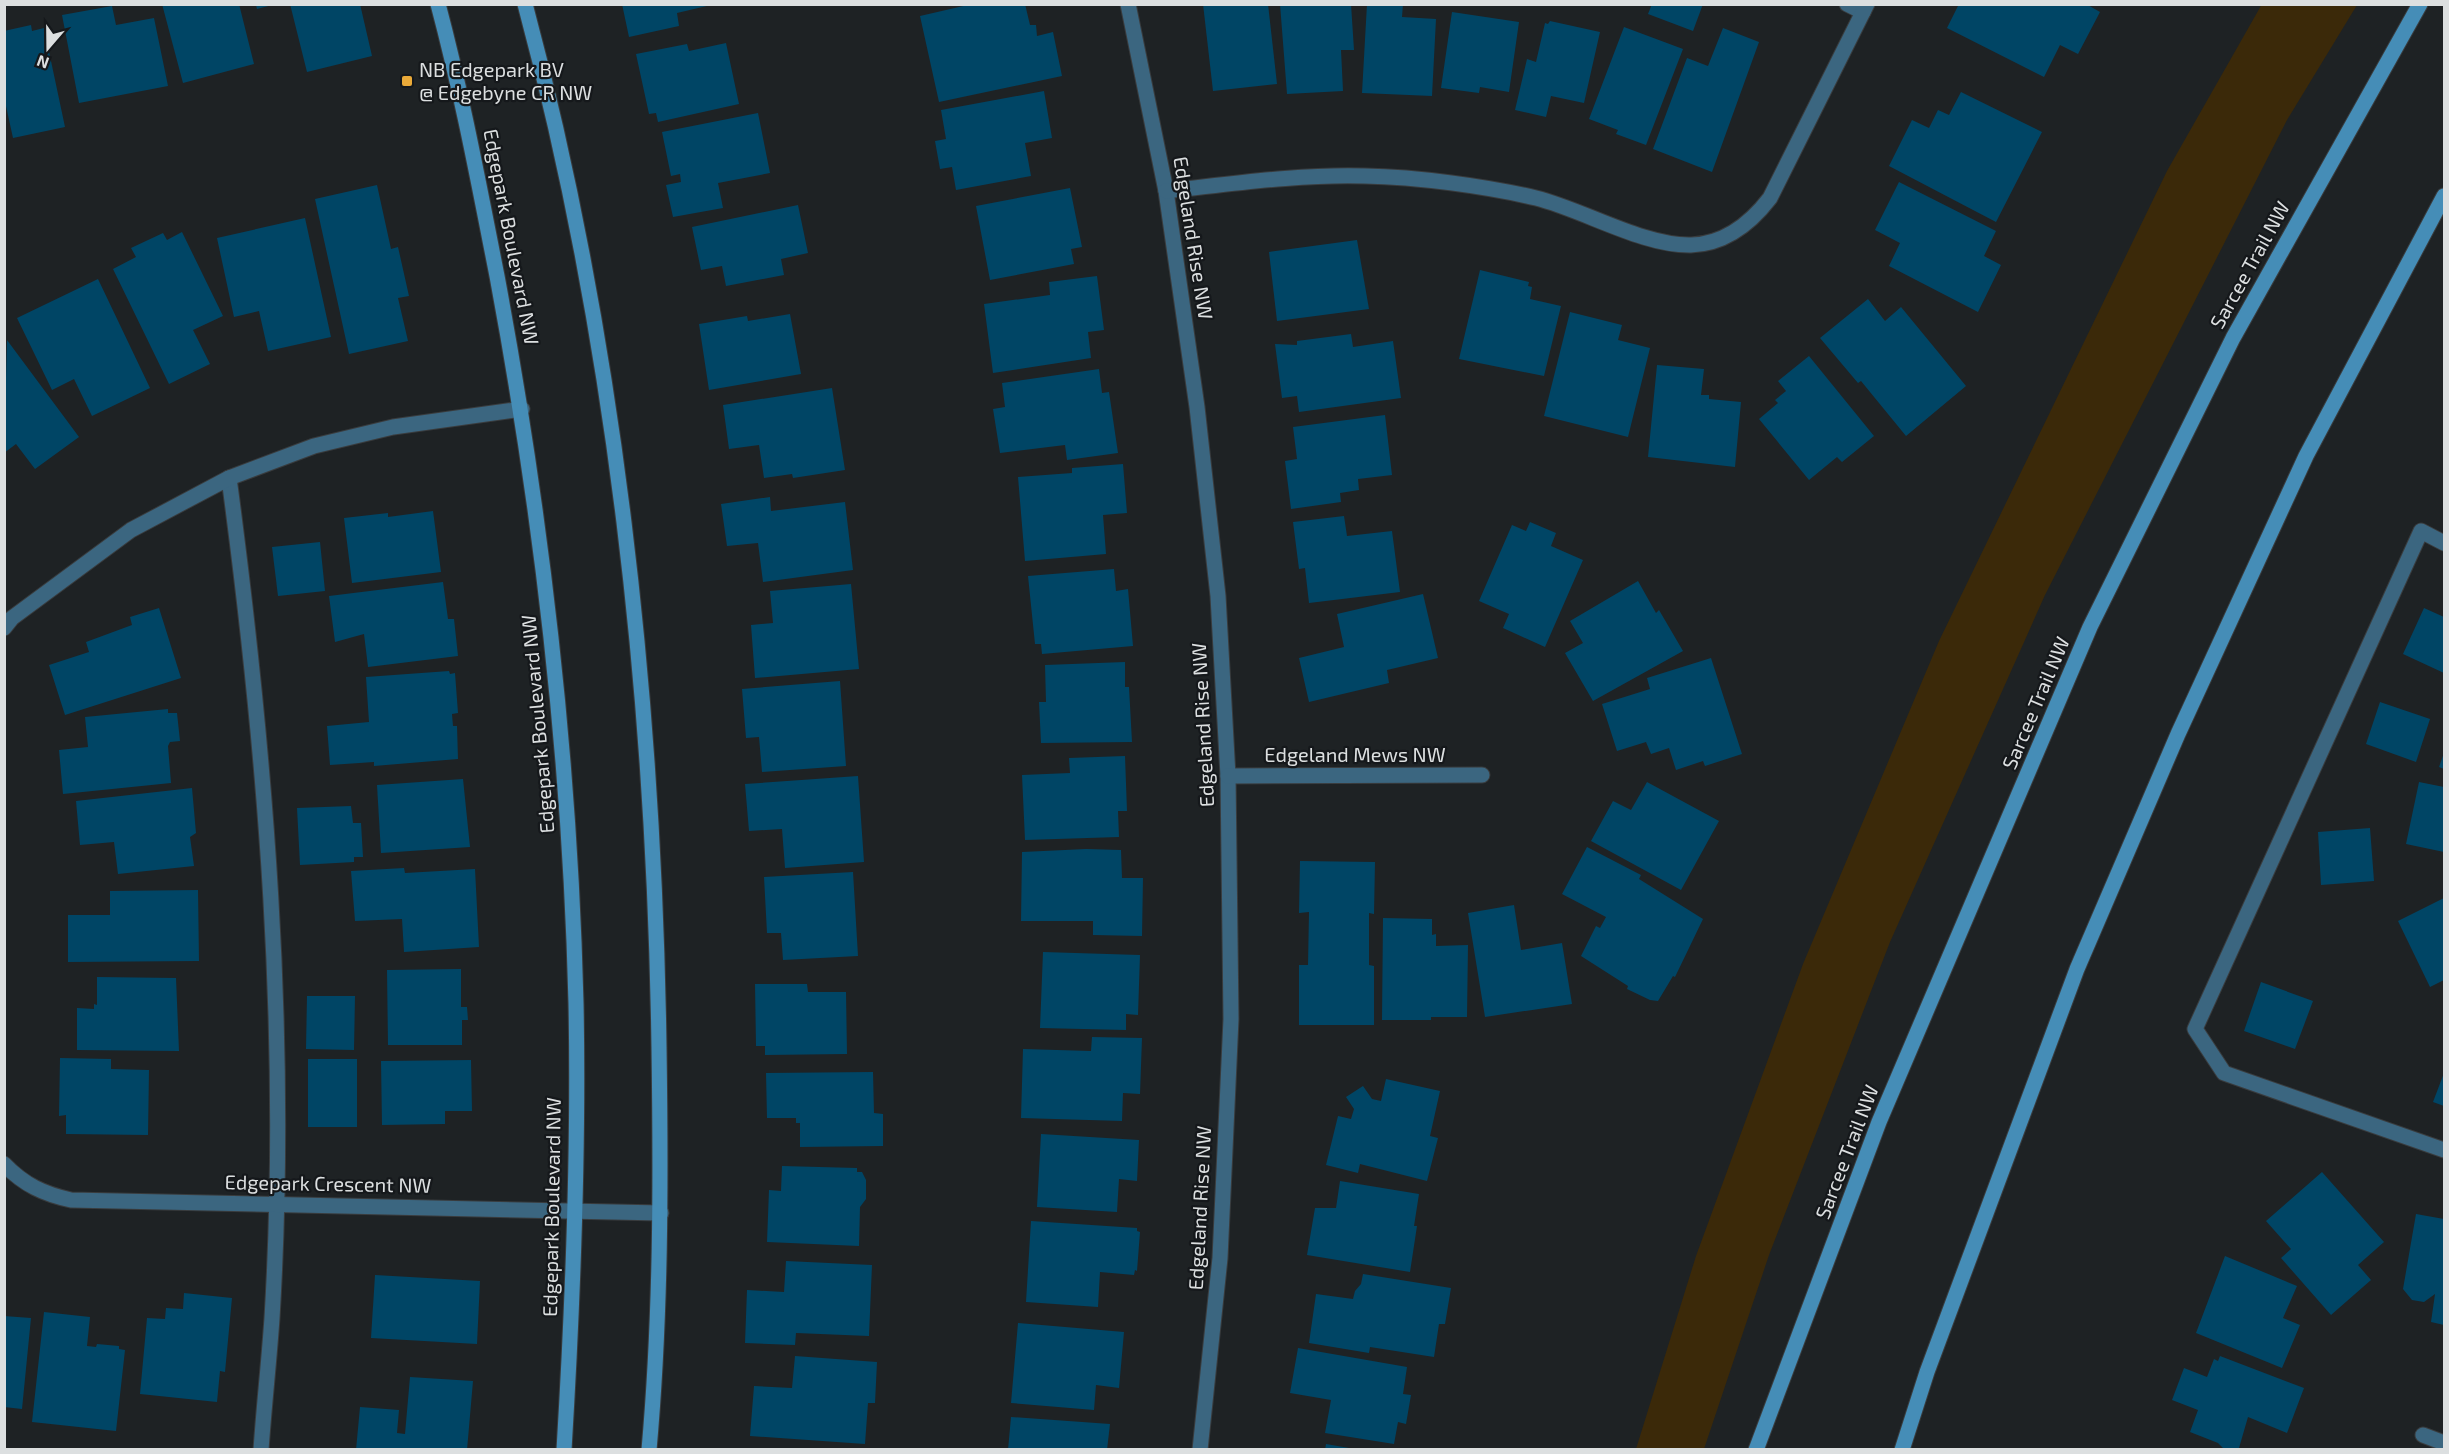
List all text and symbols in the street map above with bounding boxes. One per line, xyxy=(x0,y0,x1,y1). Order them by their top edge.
north arrow xyxy=(18,18,78,78)
text: N xyxy=(34,52,51,73)
place label: NB Edgepark BV @ Edgebyne CR NW xyxy=(419,57,592,104)
marker: NB Edgepark BV @ Edgebyne CR NW xyxy=(400,74,414,88)
street label: Edgepark Boulevard NW xyxy=(479,127,545,347)
street label: Edgeland Rise NW xyxy=(1169,155,1219,321)
street label: Sarcee Trail NW xyxy=(2204,197,2294,332)
street label: Edgepark Boulevard NW xyxy=(515,614,559,835)
street label: Sarcee Trail NW xyxy=(1996,633,2074,773)
street label: Edgeland Rise NW xyxy=(1186,642,1218,808)
street label: Edgeland Mews NW xyxy=(1264,742,1446,766)
street label: Sarcee Trail NW xyxy=(1809,1081,1883,1222)
street label: Edgepark Boulevard NW xyxy=(537,1097,565,1317)
street label: Edgeland Rise NW xyxy=(1183,1125,1215,1291)
street label: Edgepark Crescent NW xyxy=(224,1169,432,1197)

